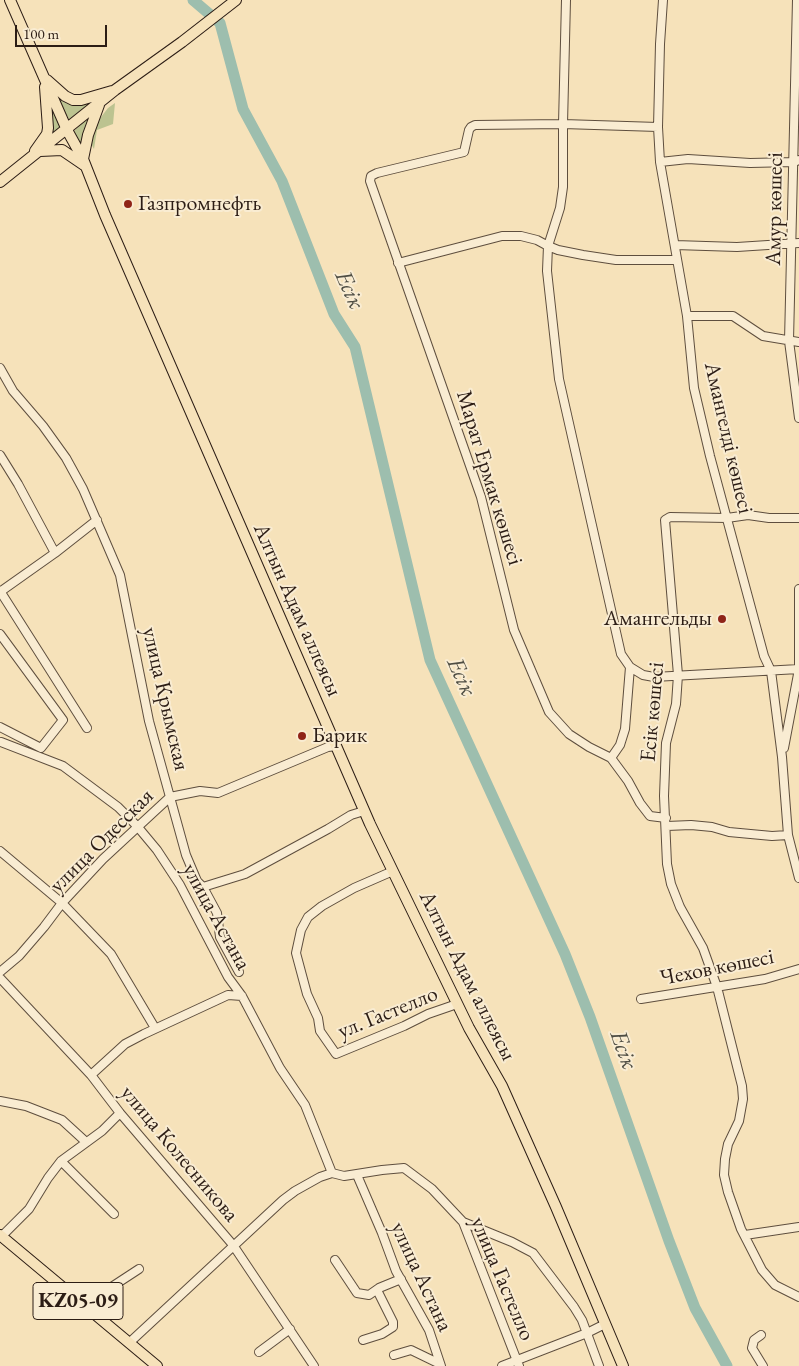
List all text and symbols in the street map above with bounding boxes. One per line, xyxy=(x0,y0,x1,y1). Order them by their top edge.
scale bar xyxy=(18,15,110,47)
text: 100 m xyxy=(23,24,59,43)
street label: Амур көшесі xyxy=(761,152,789,266)
place label: Газпромнефть xyxy=(138,191,261,217)
marker: Газпромнефть xyxy=(122,198,134,210)
water label: Есік xyxy=(328,266,370,314)
street label: Амангелді көшесі xyxy=(698,360,758,516)
street label: Марат Ермак көшесі xyxy=(450,387,528,569)
street label: Алтын Адам аллеясы xyxy=(247,519,347,701)
place label: Амангельды xyxy=(604,606,712,632)
marker: Амангельды xyxy=(716,613,728,625)
street label: улица Крымская xyxy=(136,625,194,773)
water label: Есік xyxy=(440,653,482,701)
street label: Есік көшесі xyxy=(635,661,671,763)
place label: Барик xyxy=(312,723,367,749)
marker: Барик xyxy=(296,730,308,742)
street label: улица Одесская xyxy=(44,783,160,899)
street label: улица Астана xyxy=(176,859,256,975)
street label: Алтын Адам аллеясы xyxy=(413,887,521,1065)
street label: Чехов көшесі xyxy=(658,944,776,992)
street label: ул. Гастелло xyxy=(334,981,442,1045)
water label: Есік xyxy=(603,1027,643,1073)
street label: улица Колесникова xyxy=(114,1080,244,1228)
street label: улица Гастелло xyxy=(464,1213,540,1345)
street label: улица Астана xyxy=(384,1218,458,1336)
road number: KZ05-09 xyxy=(33,1282,123,1320)

